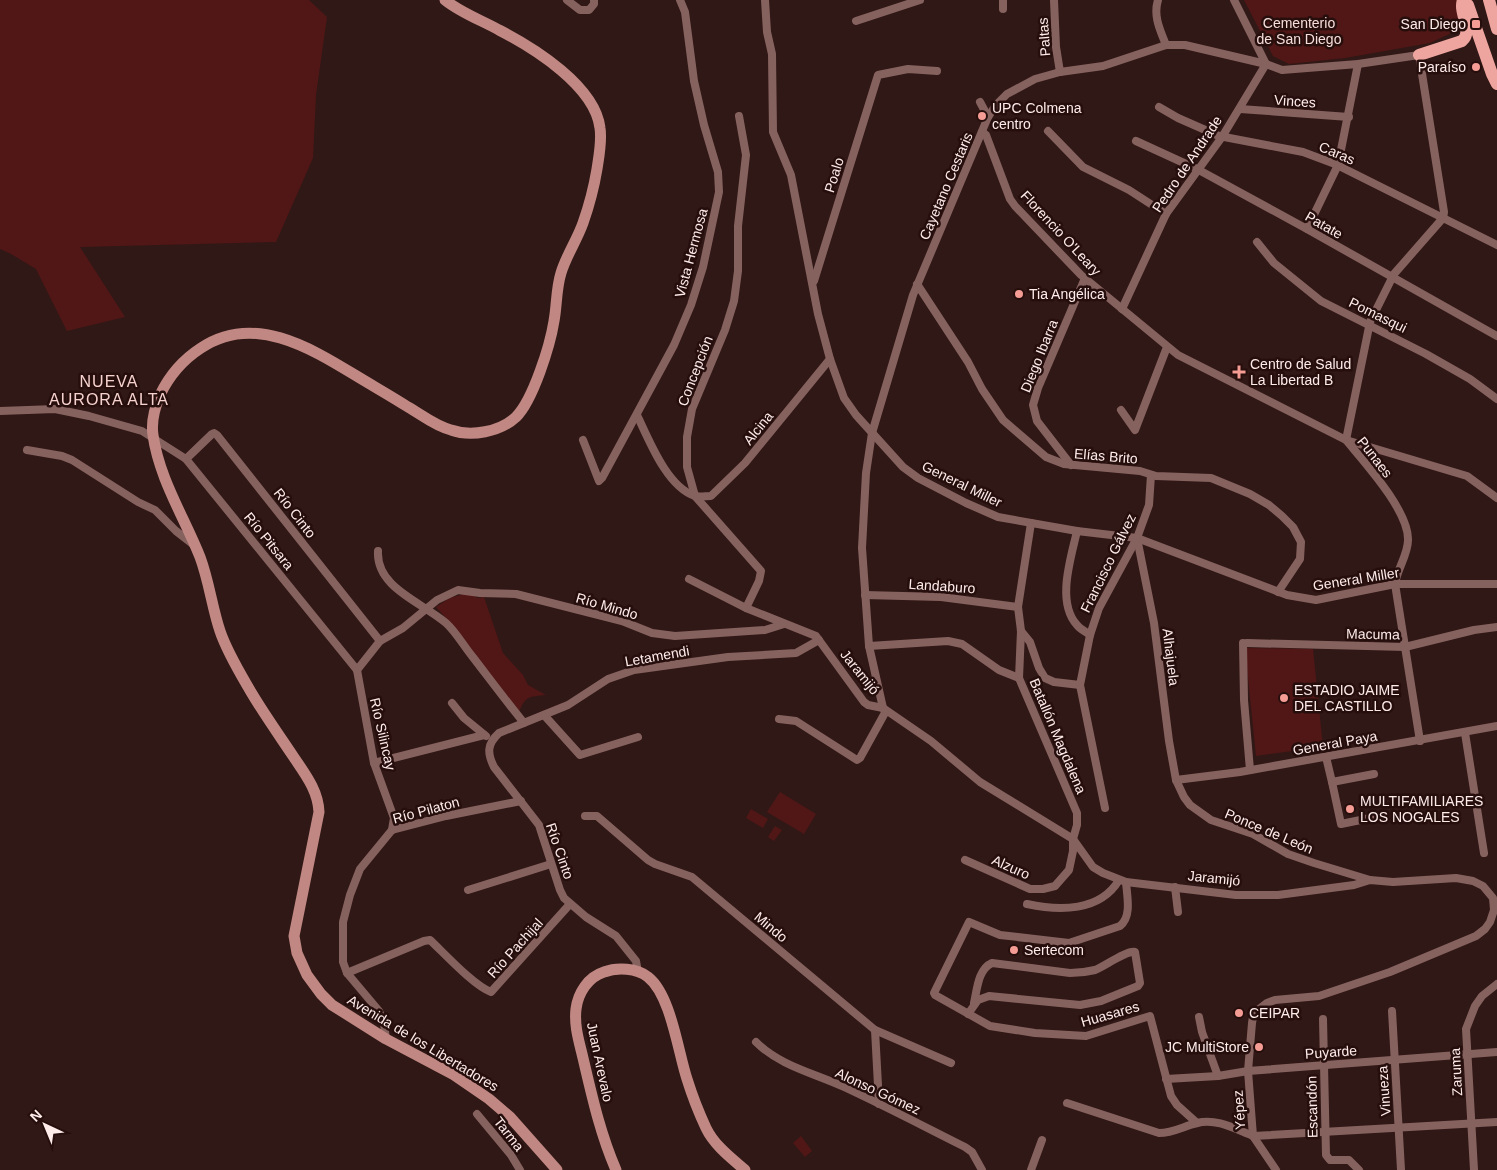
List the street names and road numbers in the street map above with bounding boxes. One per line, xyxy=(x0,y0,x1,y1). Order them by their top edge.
street label: Paltas xyxy=(1035,17,1053,57)
street label: Vinces xyxy=(1274,92,1316,110)
street label: Pedro de Andrade xyxy=(1149,113,1225,215)
street label: Cayetano Cestaris xyxy=(916,130,976,242)
street label: Caras xyxy=(1317,138,1357,168)
street label: Poalo xyxy=(821,155,847,194)
street label: Florencio O'Leary xyxy=(1018,187,1104,279)
street label: Vista Hermosa xyxy=(671,207,711,299)
street label: Patate xyxy=(1302,208,1346,242)
street label: Pomasqui xyxy=(1347,294,1409,336)
street label: Diego Ibarra xyxy=(1017,317,1061,395)
street label: Concepción xyxy=(674,334,716,408)
street label: Alcina xyxy=(740,408,776,448)
street label: Punaes xyxy=(1354,433,1396,481)
street label: Elías Brito xyxy=(1074,445,1139,467)
street label: General Miller xyxy=(919,458,1005,510)
street label: Río Cinto xyxy=(271,485,319,541)
street label: Río Pitsara xyxy=(241,509,297,573)
street label: Francisco Gálvez xyxy=(1077,511,1139,615)
street label: General Miller xyxy=(1312,564,1401,594)
street label: Landaburo xyxy=(908,576,976,596)
street label: Río Mindo xyxy=(574,590,640,623)
street label: Macuma xyxy=(1346,626,1400,642)
street label: Alhajuela xyxy=(1160,627,1182,687)
street label: Letamendi xyxy=(623,642,691,670)
street label: Jaramijó xyxy=(837,646,883,698)
street label: Batallón Magdalena xyxy=(1026,676,1090,796)
street label: Río Silincay xyxy=(367,696,399,772)
street label: General Paya xyxy=(1291,728,1379,758)
street label: Río Pilaton xyxy=(391,793,461,827)
street label: Ponce de León xyxy=(1223,805,1315,857)
street label: Río Cinto xyxy=(543,821,577,881)
street label: Alzuro xyxy=(990,852,1033,882)
street label: Jaramijó xyxy=(1187,867,1241,889)
street label: Mindo xyxy=(751,909,791,946)
street label: Río Pachijal xyxy=(484,915,546,981)
street label: Avenida de los Libertadores xyxy=(345,992,501,1094)
street label: Huasares xyxy=(1079,998,1141,1030)
street label: Juan Arevalo xyxy=(584,1021,616,1103)
street label: Puyarde xyxy=(1304,1042,1358,1062)
street label: Zaruma xyxy=(1447,1047,1465,1097)
street label: Alonso Gómez xyxy=(833,1064,923,1118)
street label: Vinueza xyxy=(1374,1065,1394,1117)
street label: Escandón xyxy=(1303,1076,1321,1138)
street label: Yépez xyxy=(1230,1090,1248,1130)
street label: Tarma xyxy=(491,1114,527,1154)

